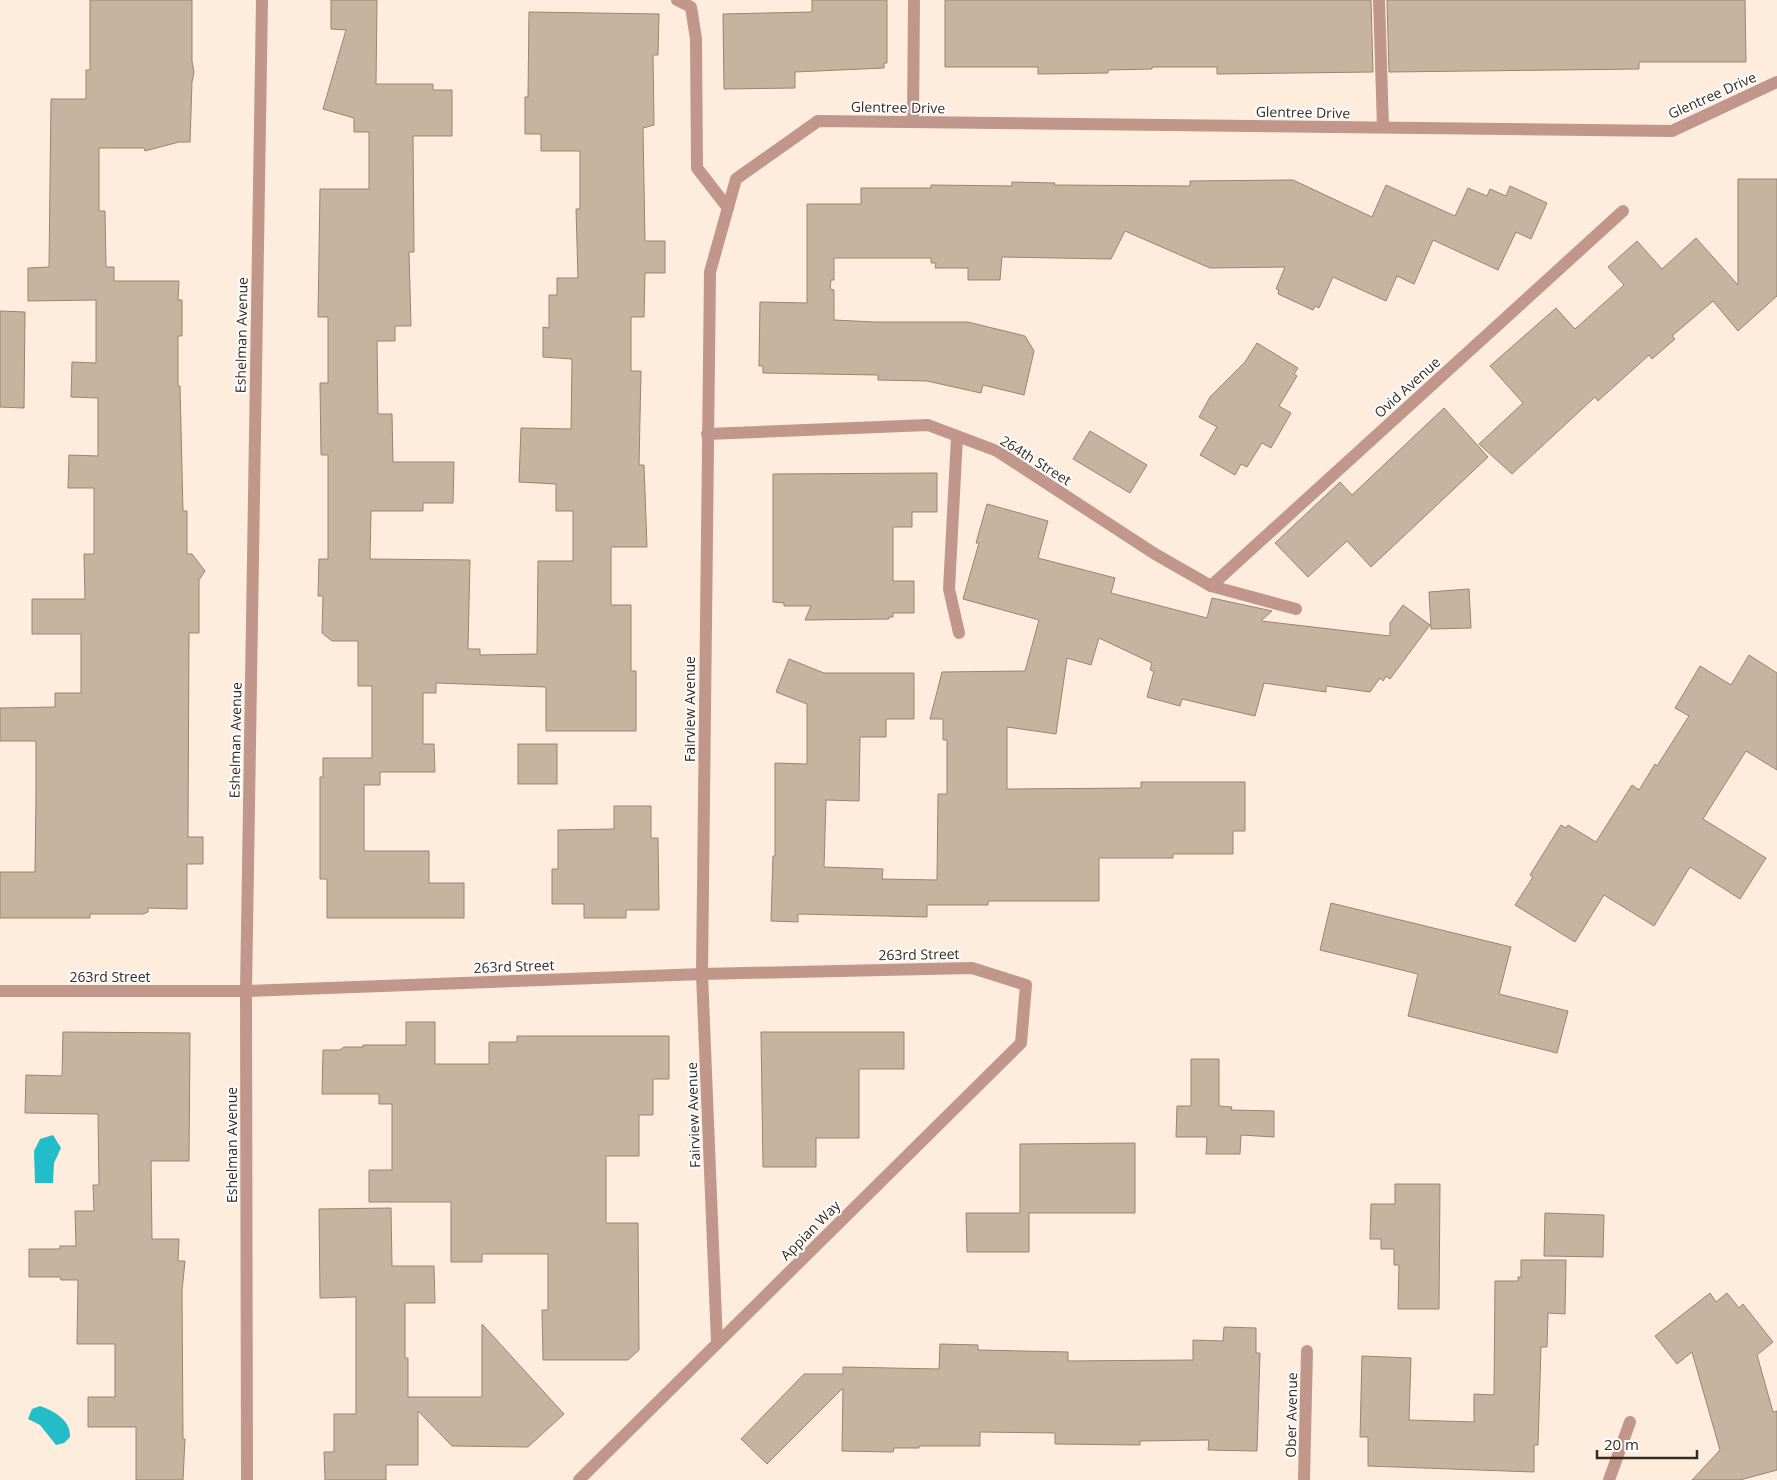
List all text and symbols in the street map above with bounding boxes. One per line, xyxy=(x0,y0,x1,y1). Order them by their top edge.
street label: Glentree Drive xyxy=(1665,67,1759,123)
street label: Glentree Drive xyxy=(851,97,946,117)
street label: Glentree Drive xyxy=(1256,102,1351,122)
street label: Eshelman Avenue xyxy=(230,277,252,393)
street label: Ovid Avenue xyxy=(1370,352,1444,422)
street label: 264th Street xyxy=(997,431,1075,489)
street label: Fairview Avenue xyxy=(680,656,699,762)
street label: Eshelman Avenue xyxy=(224,682,246,798)
street label: 263rd Street xyxy=(878,944,960,964)
street label: 263rd Street xyxy=(473,955,555,977)
street label: 263rd Street xyxy=(69,967,151,986)
street label: Fairview Avenue xyxy=(682,1062,704,1168)
street label: Eshelman Avenue xyxy=(222,1087,241,1203)
street label: Appian Way xyxy=(776,1195,845,1264)
street label: Ober Avenue xyxy=(1281,1372,1301,1458)
scale bar xyxy=(1597,1428,1697,1460)
text: 20 m xyxy=(1604,1434,1639,1454)

